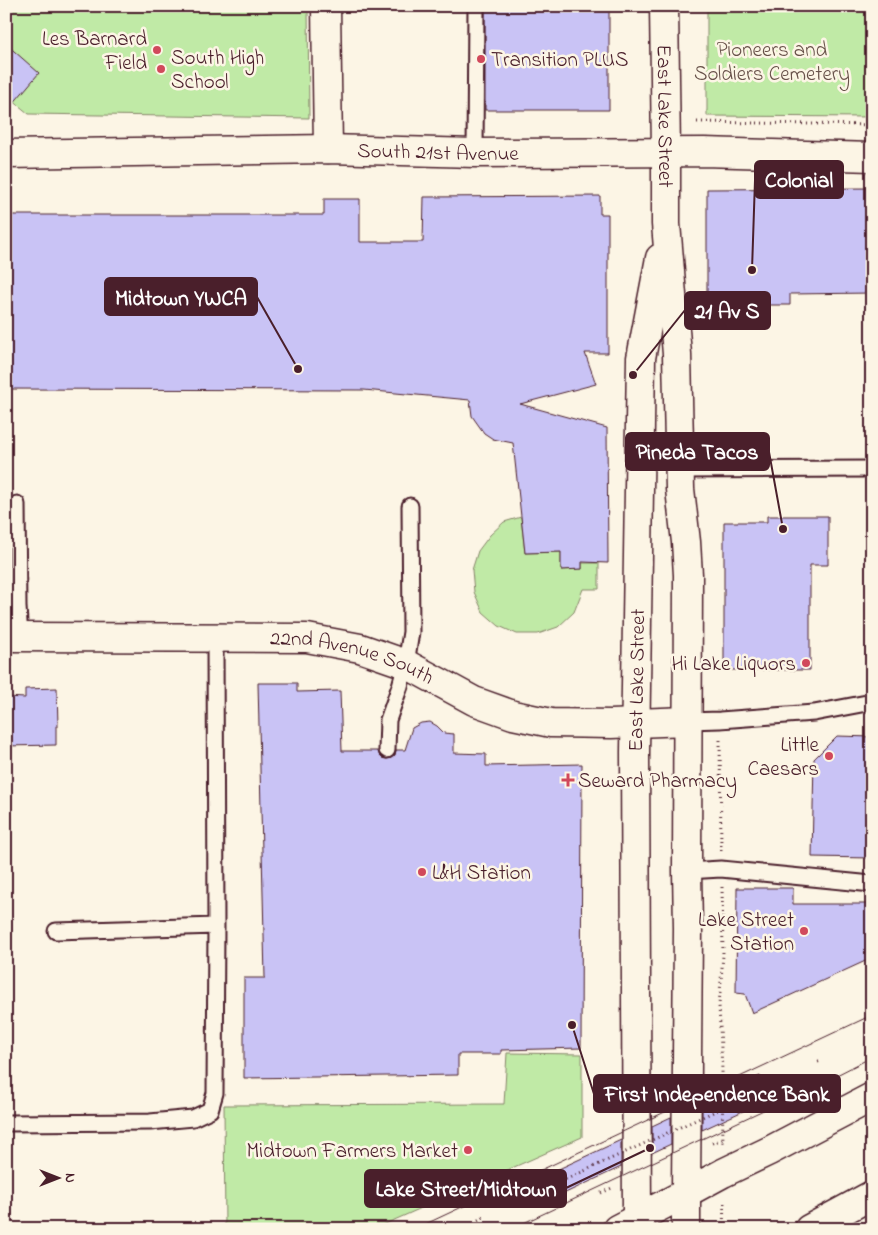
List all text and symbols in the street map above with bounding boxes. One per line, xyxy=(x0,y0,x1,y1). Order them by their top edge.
place label: Les Barnard Field xyxy=(42,25,147,79)
park label: Pioneers and Soldiers Cemetery xyxy=(694,36,850,92)
marker: Les Barnard Field xyxy=(151,44,163,56)
place label: South High School xyxy=(171,44,264,98)
street label: East Lake Street xyxy=(648,44,679,188)
place label: Transition PLUS xyxy=(491,46,629,76)
marker: Transition PLUS xyxy=(475,53,487,65)
marker: South High School xyxy=(155,63,167,75)
street label: South 21st Avenue xyxy=(357,137,519,170)
callout: Colonial xyxy=(755,161,843,198)
text: Colonial xyxy=(765,166,833,198)
callout: Midtown YWCA xyxy=(105,278,257,315)
text: Midtown YWCA xyxy=(115,284,247,316)
callout: 21 Av S xyxy=(685,292,770,329)
text: 21 Av S xyxy=(693,297,760,329)
callout: Pineda Tacos xyxy=(626,433,769,470)
text: Pineda Tacos xyxy=(636,438,758,470)
street label: East Lake Street xyxy=(622,608,654,752)
street label: 22nd Avenue South xyxy=(270,624,439,693)
place label: Hi Lake Liquors xyxy=(671,650,796,680)
marker: Hi Lake Liquors xyxy=(800,657,812,669)
place label: Little Caesars xyxy=(747,731,820,785)
marker: Little Caesars xyxy=(823,750,835,762)
place label: Seward Pharmacy xyxy=(578,767,737,799)
marker: Seward Pharmacy xyxy=(562,774,574,786)
place label: L&H Station xyxy=(432,859,531,889)
marker: L&H Station xyxy=(416,866,428,878)
place label: Lake Street Station xyxy=(698,906,794,960)
marker: Lake Street Station xyxy=(798,925,810,937)
callout: First Independence Bank xyxy=(594,1075,840,1112)
text: First Independence Bank xyxy=(603,1080,831,1112)
place label: Midtown Farmers Market xyxy=(246,1137,458,1167)
marker: Midtown Farmers Market xyxy=(462,1144,474,1156)
north arrow xyxy=(32,1152,82,1202)
callout: Lake Street/Midtown xyxy=(365,1170,566,1207)
text: N xyxy=(59,1173,80,1183)
text: Lake Street/Midtown xyxy=(375,1175,557,1207)

